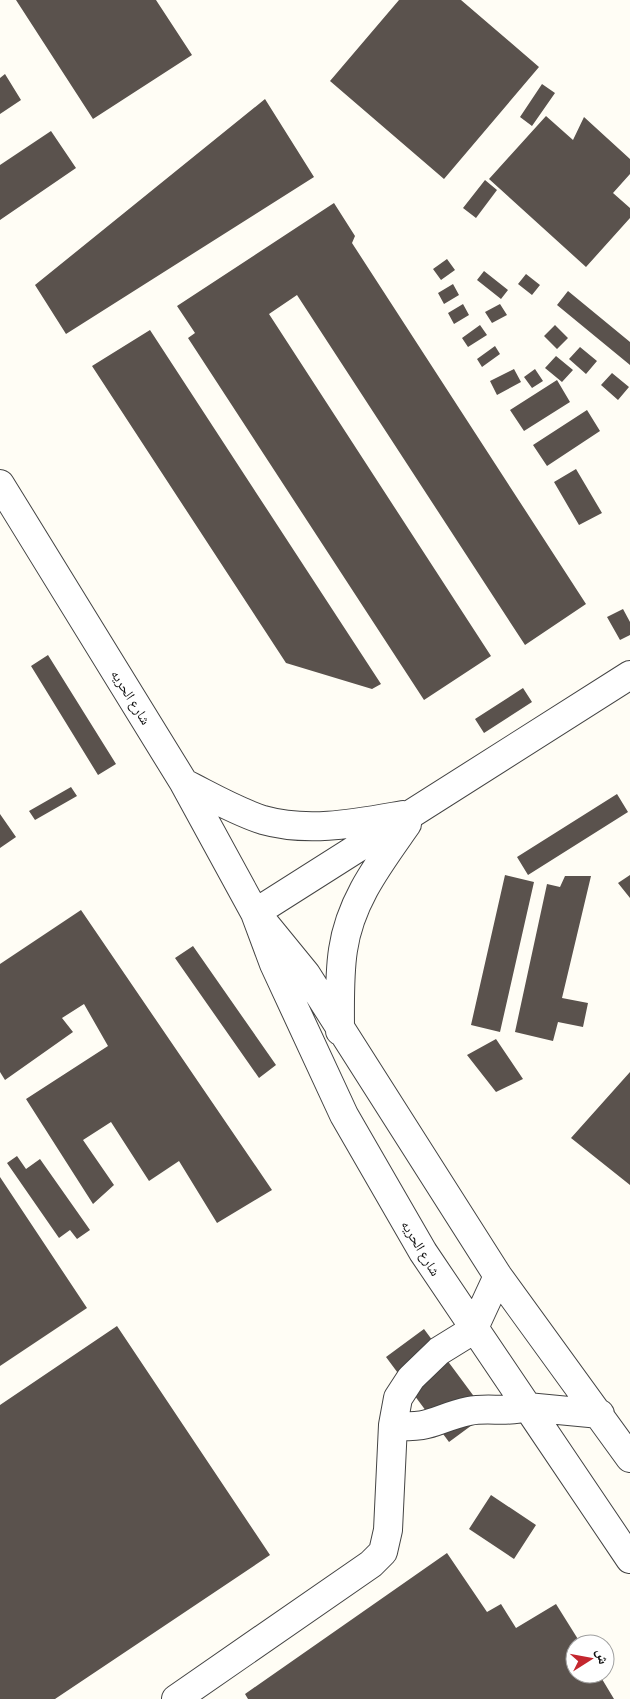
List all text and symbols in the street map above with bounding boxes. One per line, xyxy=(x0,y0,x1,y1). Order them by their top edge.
street label: شارع الحريه xyxy=(106,665,157,729)
street label: شارع الحريه xyxy=(397,1216,446,1280)
north arrow xyxy=(565,1634,615,1684)
text: ش xyxy=(593,1647,615,1666)

